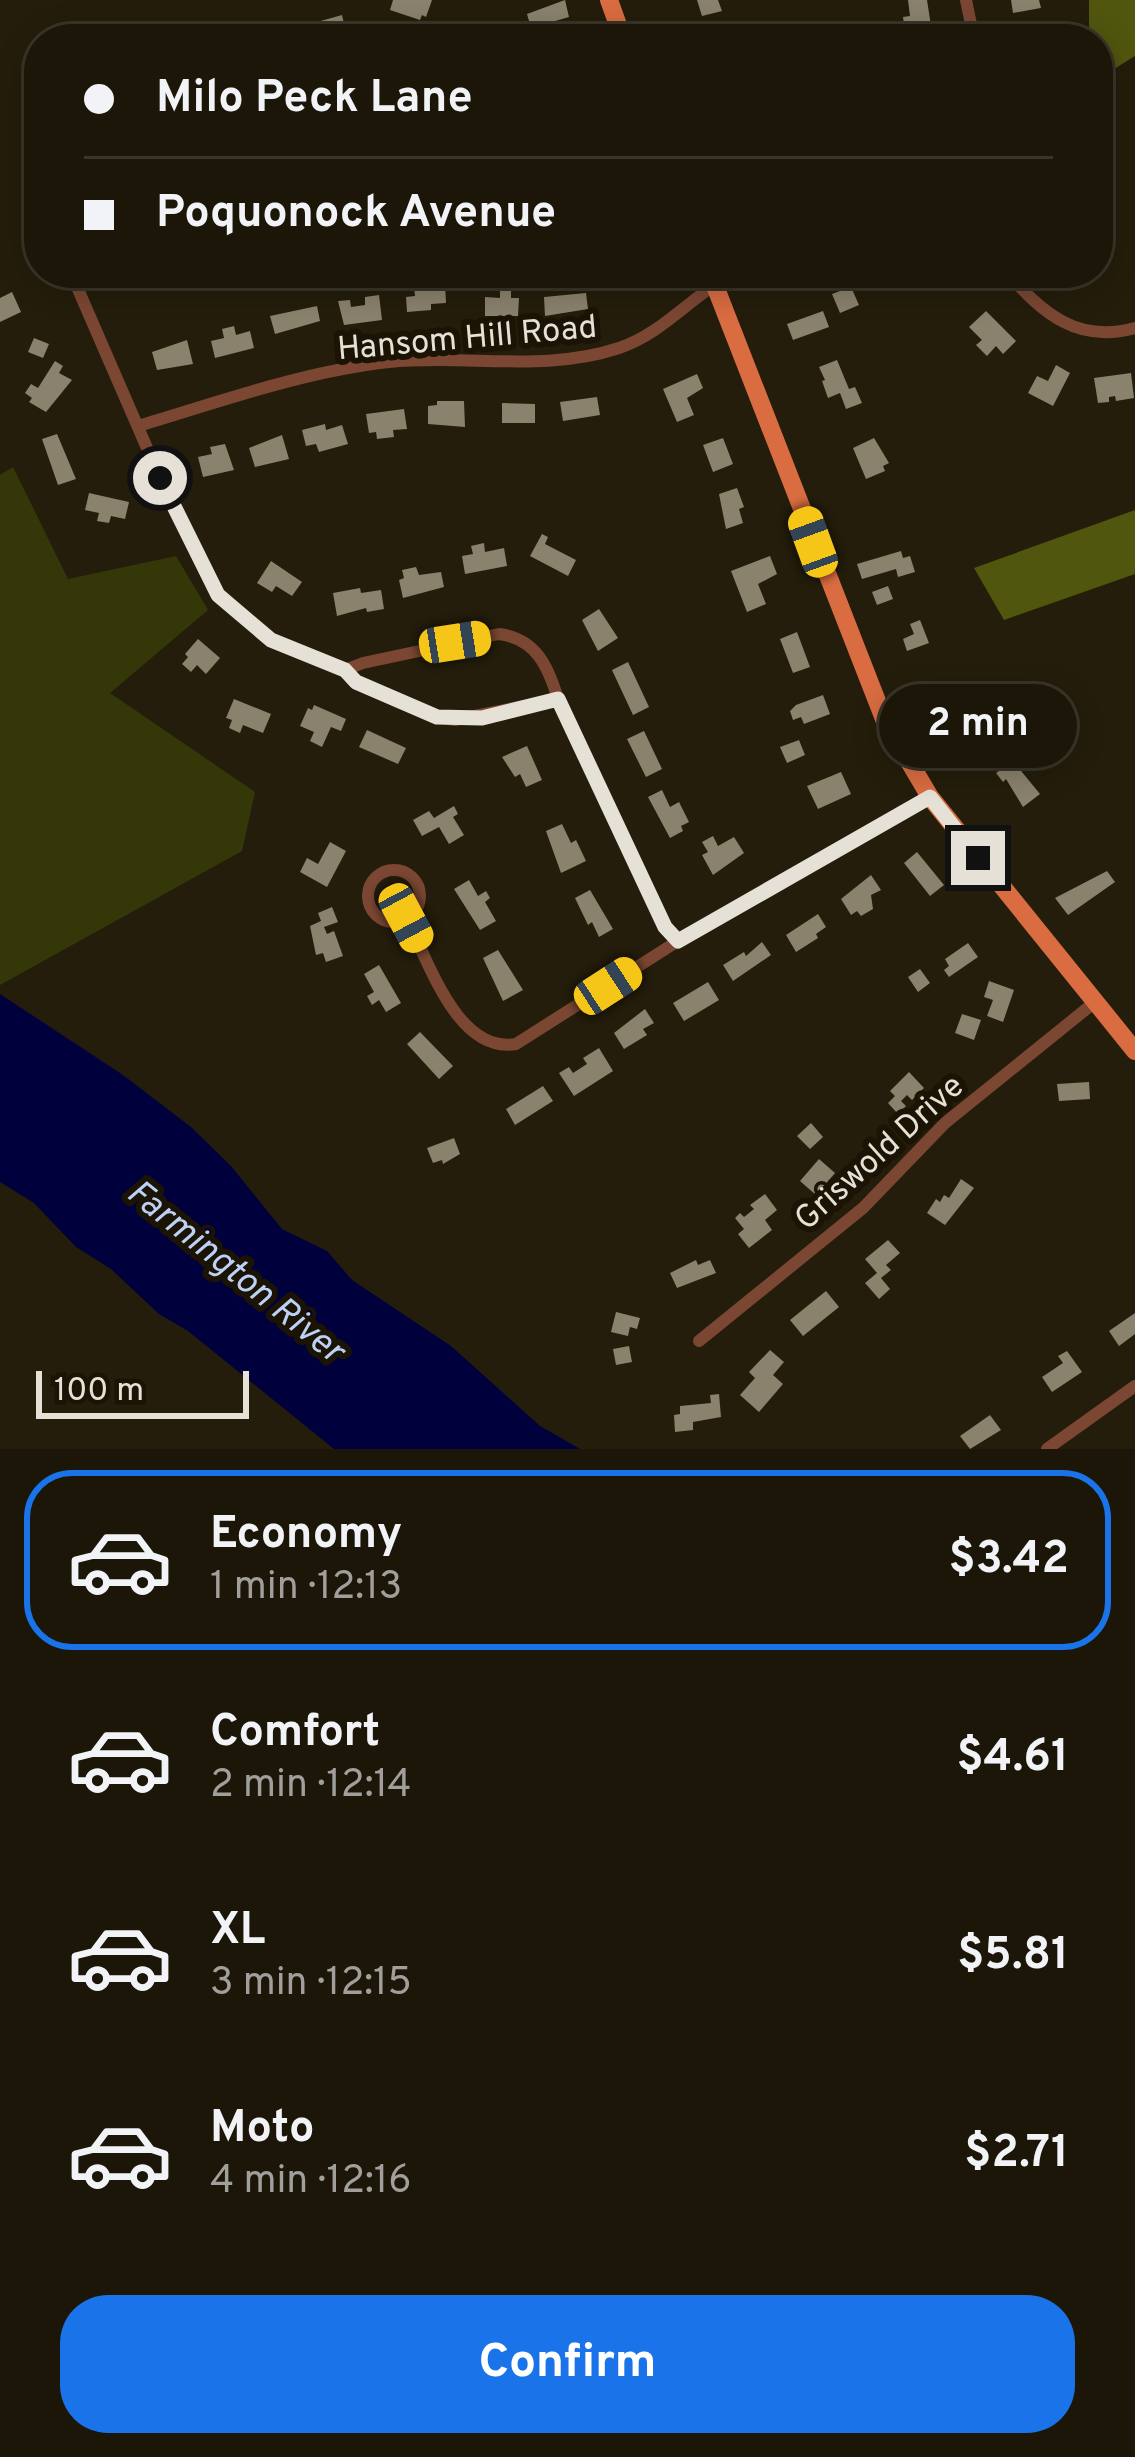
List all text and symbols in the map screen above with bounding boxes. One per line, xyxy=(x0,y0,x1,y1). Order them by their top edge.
text: Milo Peck Lane xyxy=(156,71,473,128)
text: Poquonock Avenue xyxy=(156,186,556,243)
street label: Hansom Hill Road xyxy=(336,308,599,372)
route start xyxy=(133,451,187,505)
car xyxy=(784,502,842,582)
car xyxy=(417,619,493,665)
callout: 2 min xyxy=(879,684,1077,768)
text: 2 min xyxy=(927,701,1029,750)
route end xyxy=(951,831,1005,885)
car xyxy=(373,878,439,958)
car xyxy=(568,951,648,1021)
street label: Griswold Drive xyxy=(787,1067,974,1241)
water label: Farmington River xyxy=(116,1171,355,1377)
scale bar xyxy=(36,1365,249,1418)
text: 100 m xyxy=(54,1371,144,1413)
icon: car xyxy=(66,1506,174,1614)
text: Economy xyxy=(210,1507,402,1564)
text: $3.42 xyxy=(949,1532,1069,1589)
text: 1 min · 12:13 xyxy=(210,1564,402,1613)
icon: car xyxy=(66,1704,174,1812)
text: Comfort xyxy=(210,1705,380,1762)
text: $4.61 xyxy=(956,1730,1069,1787)
text: 2 min · 12:14 xyxy=(210,1762,411,1811)
icon: car xyxy=(66,1902,174,2010)
text: XL xyxy=(210,1903,265,1960)
text: $5.81 xyxy=(957,1928,1069,1985)
text: 3 min · 12:15 xyxy=(210,1960,412,2009)
icon: car xyxy=(66,2100,174,2208)
text: Moto xyxy=(210,2101,314,2158)
text: $2.71 xyxy=(964,2126,1069,2183)
text: 4 min · 12:16 xyxy=(210,2158,412,2207)
button: Confirm xyxy=(60,2295,1075,2433)

